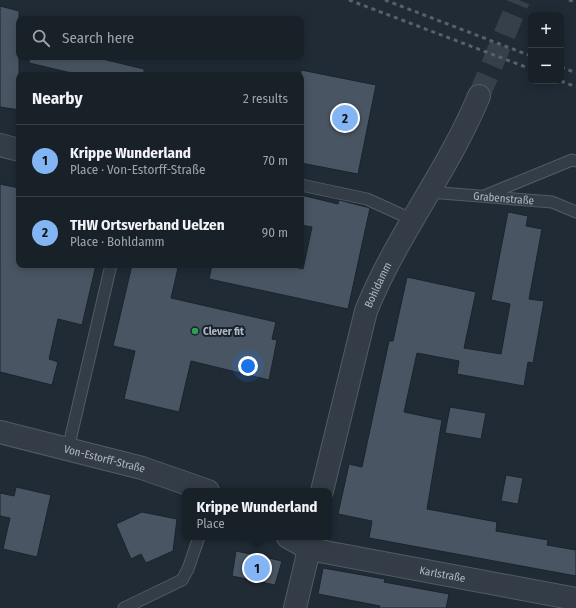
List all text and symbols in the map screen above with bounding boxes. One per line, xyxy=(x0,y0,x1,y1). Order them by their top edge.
map controls xyxy=(528,12,564,84)
button: + xyxy=(528,12,564,48)
search box xyxy=(16,16,304,60)
icon: search xyxy=(30,27,52,49)
text: Search here xyxy=(62,29,134,47)
button: − xyxy=(528,48,564,84)
text: Nearby xyxy=(32,88,83,109)
text: 2 results xyxy=(243,91,288,106)
pin: 2 xyxy=(332,103,358,133)
text: Krippe Wunderland xyxy=(70,144,191,162)
text: 1 xyxy=(42,153,48,168)
text: 70 m xyxy=(263,153,288,168)
text: Place · Von-Estorff-Straße xyxy=(70,162,205,177)
street label: Grabenstraße xyxy=(473,190,535,208)
text: THW Ortsverband Uelzen xyxy=(70,216,225,234)
text: 2 xyxy=(42,225,48,240)
text: 90 m xyxy=(262,225,288,240)
text: Place · Bohldamm xyxy=(70,234,165,249)
street label: Bohldamm xyxy=(362,260,395,310)
place label: Clever fit xyxy=(203,325,244,338)
marker: Clever fit xyxy=(190,326,200,336)
your location xyxy=(238,356,258,376)
street label: Von-Estorff-Straße xyxy=(63,442,147,476)
popup xyxy=(182,488,332,540)
text: Krippe Wunderland xyxy=(197,498,317,516)
text: Place xyxy=(197,516,225,531)
pin: 1 xyxy=(244,553,270,583)
street label: Karlstraße xyxy=(418,564,466,585)

